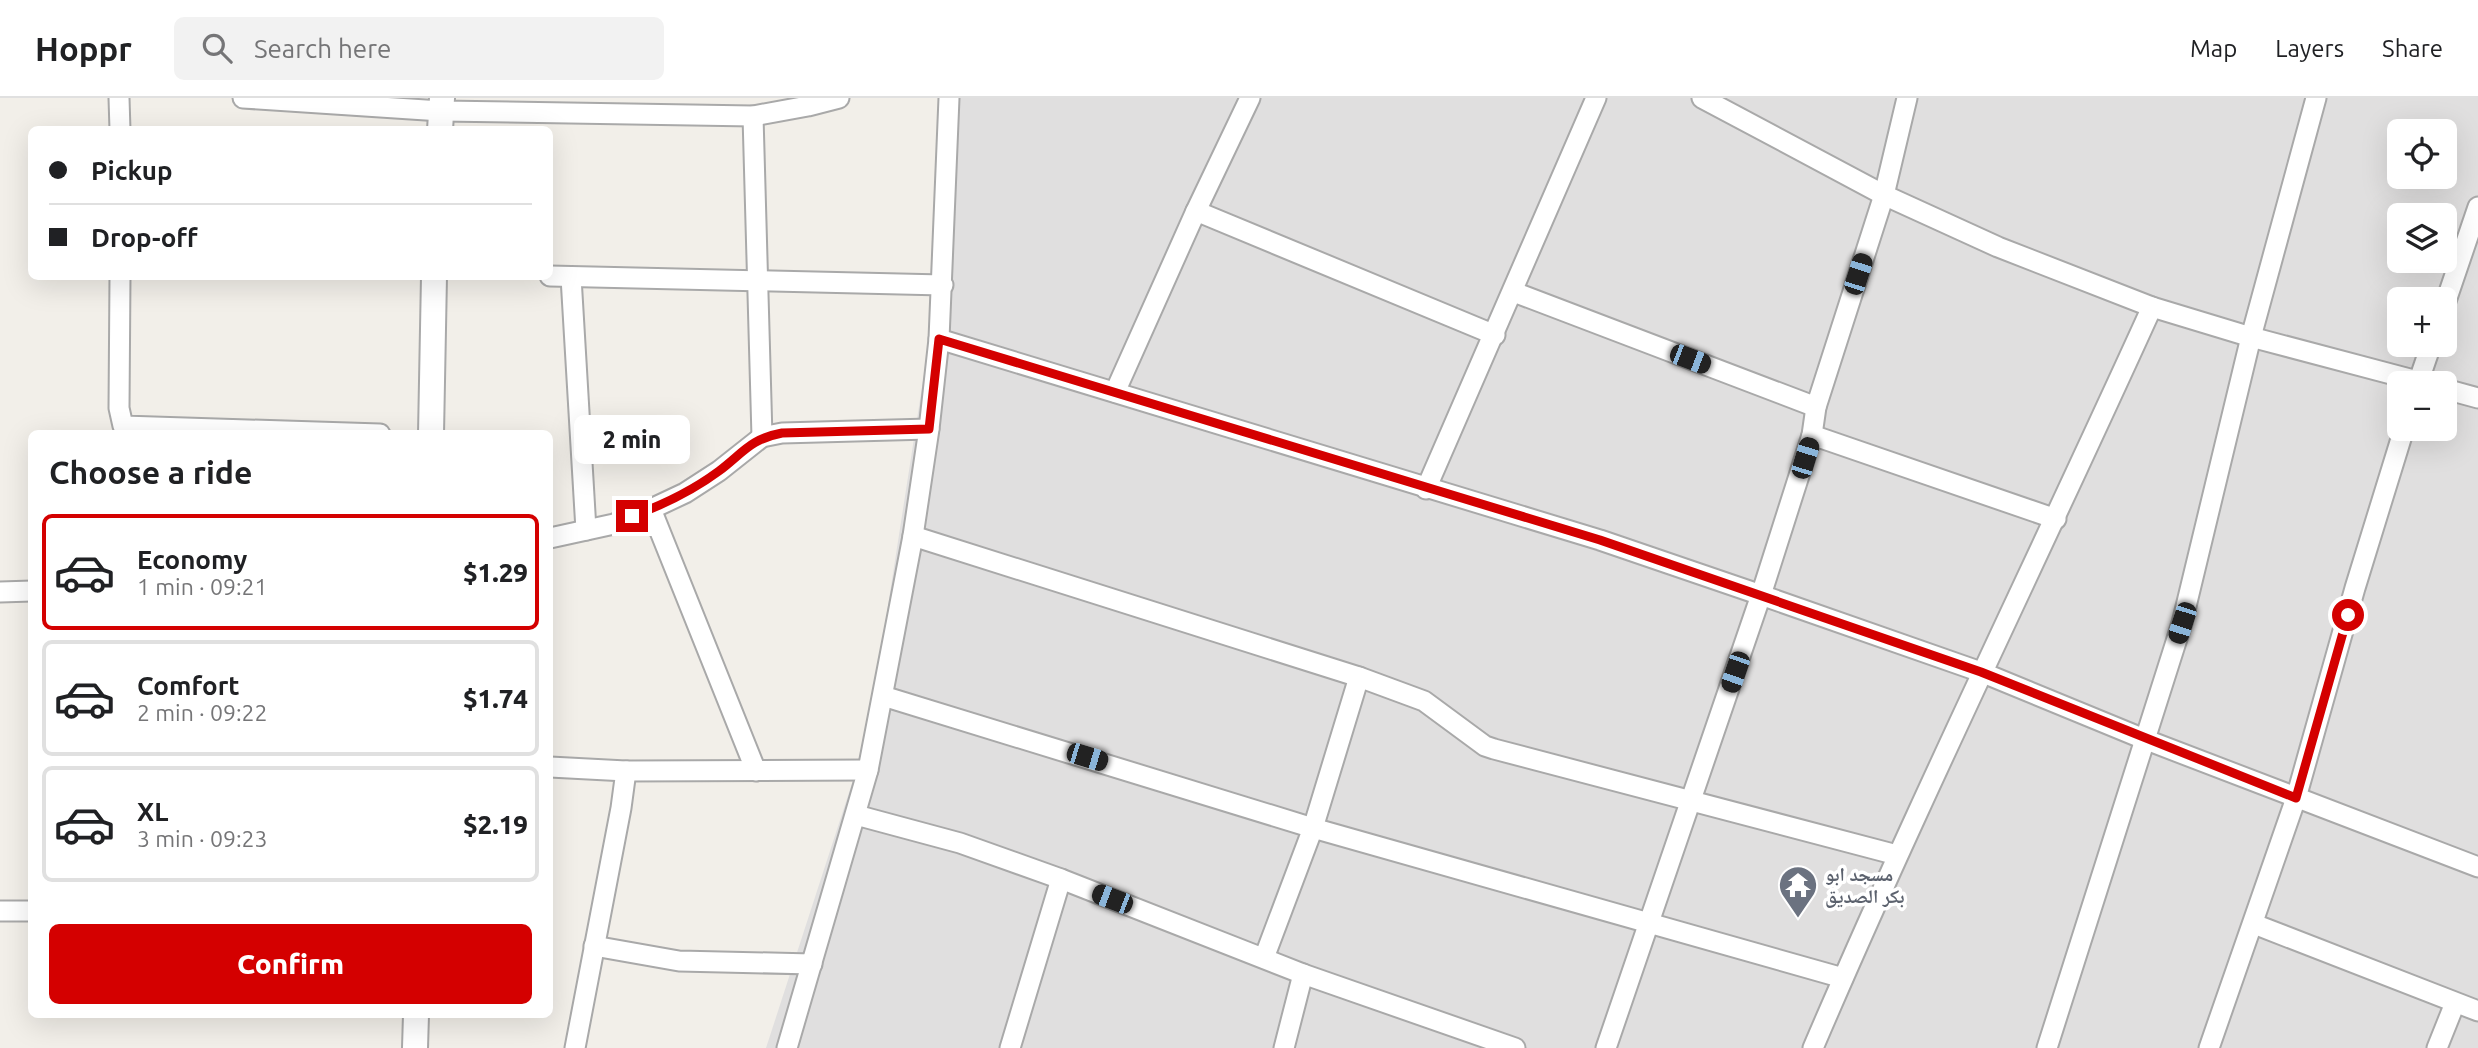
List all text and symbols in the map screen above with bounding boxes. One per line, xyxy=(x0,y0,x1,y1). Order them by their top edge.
search box xyxy=(174,17,664,80)
icon: search xyxy=(198,29,236,67)
text: Hoppr xyxy=(35,30,132,67)
text: Search here xyxy=(254,34,391,63)
text: Map xyxy=(2190,35,2237,62)
text: Layers xyxy=(2275,35,2344,62)
text: Share xyxy=(2382,35,2443,62)
map controls xyxy=(2387,119,2457,441)
button: locate xyxy=(2387,119,2457,189)
text: Pickup xyxy=(91,156,173,185)
button: layers xyxy=(2387,203,2457,273)
text: Drop-off xyxy=(91,223,198,252)
car xyxy=(1842,251,1875,297)
button: + xyxy=(2387,287,2457,357)
car xyxy=(1667,342,1714,376)
button: − xyxy=(2387,371,2457,441)
callout: 2 min xyxy=(574,414,690,464)
text: 2 min xyxy=(603,427,661,452)
car xyxy=(1789,435,1822,481)
text: Choose a ride xyxy=(49,454,252,490)
route end xyxy=(616,500,648,532)
icon: car xyxy=(53,541,116,604)
text: Economy xyxy=(137,545,247,574)
text: $1.29 xyxy=(463,558,528,587)
text: 1 min · 09:21 xyxy=(137,574,268,599)
route start xyxy=(2332,599,2364,631)
car xyxy=(2166,600,2199,646)
car xyxy=(1719,649,1752,695)
icon: car xyxy=(53,667,116,730)
text: Comfort xyxy=(137,671,240,700)
text: $1.74 xyxy=(463,684,528,713)
text: 2 min · 09:22 xyxy=(137,700,268,725)
car xyxy=(1064,741,1111,773)
icon: car xyxy=(53,793,116,856)
text: XL xyxy=(137,797,168,826)
text: $2.19 xyxy=(463,810,528,839)
text: 3 min · 09:23 xyxy=(137,826,268,851)
place label: مسجد ابو بكر الصديق xyxy=(1825,863,1904,908)
temple icon: مسجد ابو بكر الصديق xyxy=(1777,864,1819,919)
car xyxy=(1089,882,1136,916)
button: Confirm xyxy=(49,924,532,1004)

